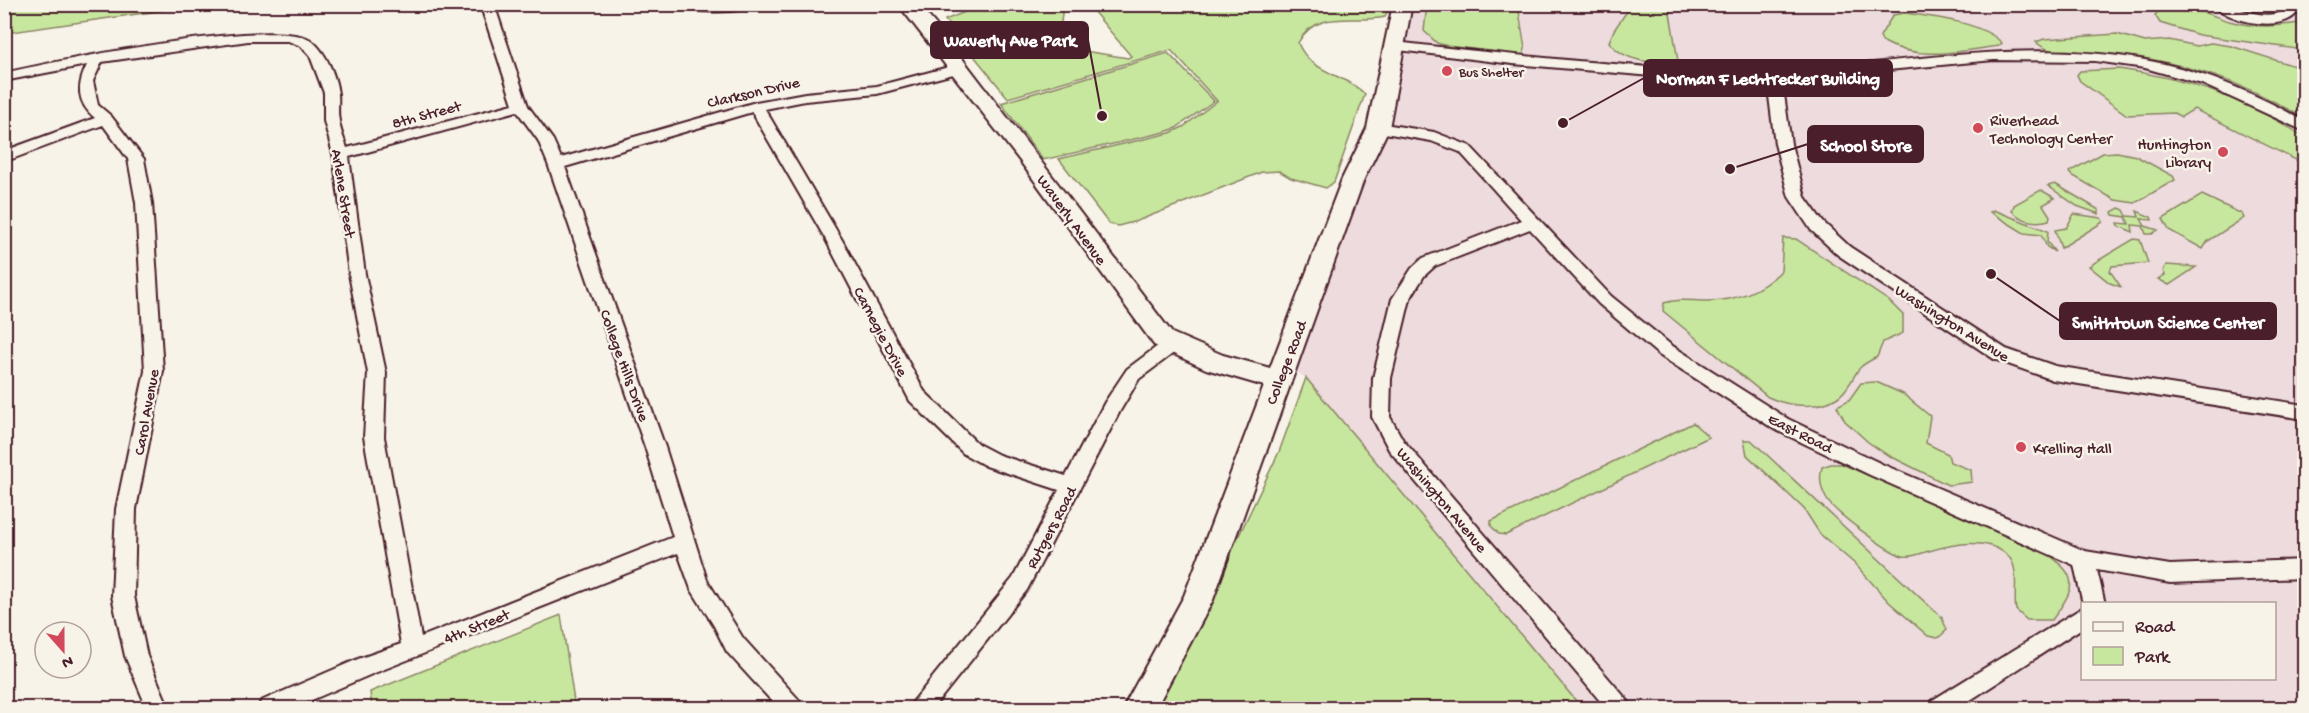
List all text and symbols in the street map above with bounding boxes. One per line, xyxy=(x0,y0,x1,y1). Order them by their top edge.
callout: Waverly Ave Park xyxy=(931,22,1088,58)
text: Waverly Ave Park xyxy=(943,32,1078,53)
callout: Norman F Lechtrecker Building xyxy=(1644,60,1892,96)
marker: Bus Shelter xyxy=(1440,64,1454,78)
place label: Bus Shelter xyxy=(1458,65,1524,82)
text: Norman F Lechtrecker Building xyxy=(1656,70,1880,91)
street label: Clarkson Drive xyxy=(706,74,803,114)
street label: 8th Street xyxy=(390,98,465,135)
place label: Riverhead Technology Center xyxy=(1989,113,2113,150)
marker: Riverhead Technology Center xyxy=(1971,121,1985,135)
callout: School Store xyxy=(1808,126,1923,162)
text: School Store xyxy=(1820,137,1913,158)
place label: Huntington Library xyxy=(2138,137,2211,174)
marker: Huntington Library xyxy=(2216,145,2230,159)
street label: Arlene Street xyxy=(325,148,358,241)
street label: Waverly Avenue xyxy=(1031,172,1110,270)
street label: Washington Avenue xyxy=(1890,282,2013,368)
street label: Carnegie Drive xyxy=(847,285,911,381)
callout: Smithtown Science Center xyxy=(2060,303,2276,339)
street label: College Hills Drive xyxy=(594,308,652,425)
text: Smithtown Science Center xyxy=(2072,314,2267,335)
street label: College Road xyxy=(1264,317,1314,408)
street label: Carol Avenue xyxy=(132,367,165,457)
street label: East Road xyxy=(1764,411,1836,460)
marker: Krelling Hall xyxy=(2014,440,2028,454)
place label: Krelling Hall xyxy=(2033,441,2112,460)
street label: Washington Avenue xyxy=(1391,445,1490,558)
street label: Rutgers Road xyxy=(1024,483,1083,573)
legend xyxy=(2081,602,2276,680)
street label: 4th Street xyxy=(442,606,514,650)
text: Road xyxy=(2135,618,2176,639)
north arrow xyxy=(33,620,93,680)
text: Park xyxy=(2134,648,2171,669)
text: N xyxy=(58,650,75,672)

